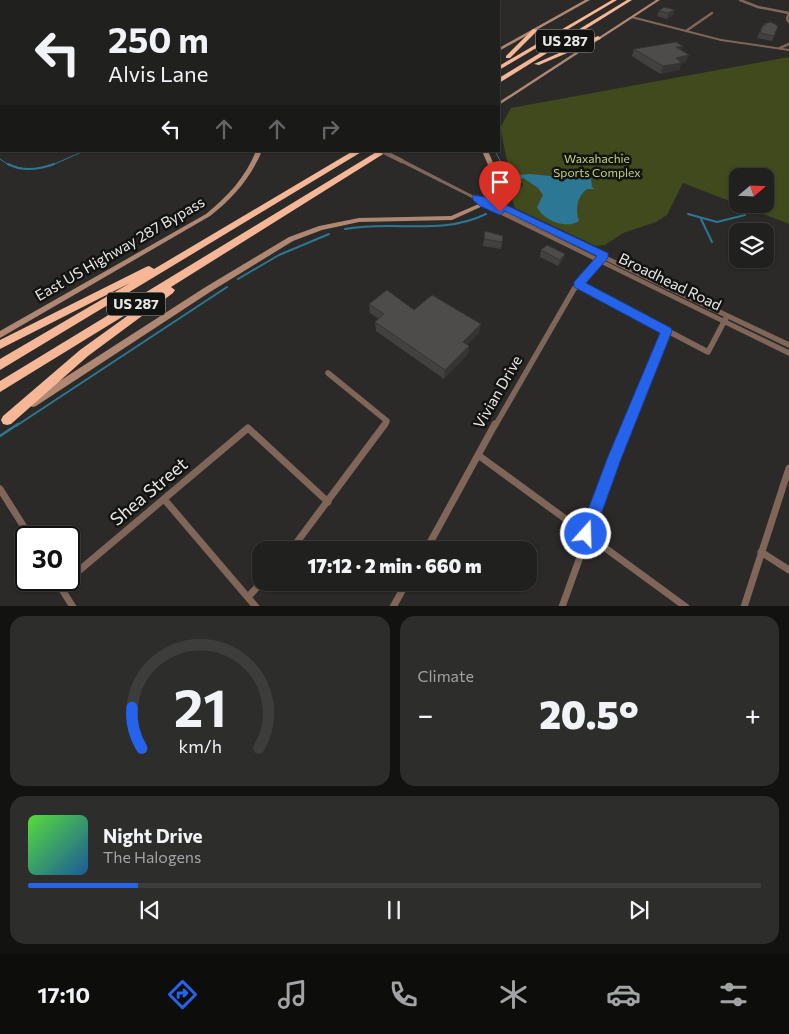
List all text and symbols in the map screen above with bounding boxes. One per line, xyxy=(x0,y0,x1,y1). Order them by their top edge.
text: 250 m xyxy=(108,17,209,60)
icon: left xyxy=(25,20,90,85)
road number: US 287 xyxy=(536,29,594,52)
text: Alvis Lane xyxy=(108,60,208,87)
icon: left xyxy=(157,115,185,143)
icon: ahead xyxy=(210,115,238,143)
icon: ahead xyxy=(263,115,291,143)
icon: right xyxy=(316,115,344,143)
park label: Waxahachie Sports Complex xyxy=(553,151,641,179)
pin xyxy=(479,161,521,212)
icon: arrive xyxy=(486,168,514,196)
north arrow xyxy=(729,168,774,212)
map controls xyxy=(729,168,774,268)
street label: East US Highway 287 Bypass xyxy=(32,192,208,304)
button: layers xyxy=(729,223,774,268)
street label: Broadhead Road xyxy=(616,249,725,314)
road number: US 287 xyxy=(107,292,165,316)
street label: Vivian Drive xyxy=(469,352,525,431)
street label: Shea Street xyxy=(105,453,191,530)
position arrow xyxy=(559,507,611,559)
speed limit sign: 30 xyxy=(15,526,80,591)
text: 17:12 · 2 min · 660 m xyxy=(307,554,482,577)
text: Climate xyxy=(418,666,474,685)
text: 21 xyxy=(173,674,226,738)
text: 20.5° xyxy=(539,690,639,737)
text: − xyxy=(418,697,433,731)
text: + xyxy=(745,697,761,731)
text: km/h xyxy=(178,735,221,757)
text: Night Drive xyxy=(103,824,203,847)
text: The Halogens xyxy=(103,847,201,866)
icon: previous xyxy=(136,896,164,924)
icon: pause xyxy=(380,896,408,924)
icon: next xyxy=(625,896,653,924)
icon: directions xyxy=(165,977,200,1012)
icon: music xyxy=(275,977,310,1012)
icon: phone xyxy=(386,977,421,1012)
icon: climate xyxy=(496,977,531,1012)
icon: car xyxy=(606,977,641,1012)
icon: filters xyxy=(716,977,751,1012)
text: 17:10 xyxy=(38,981,90,1008)

